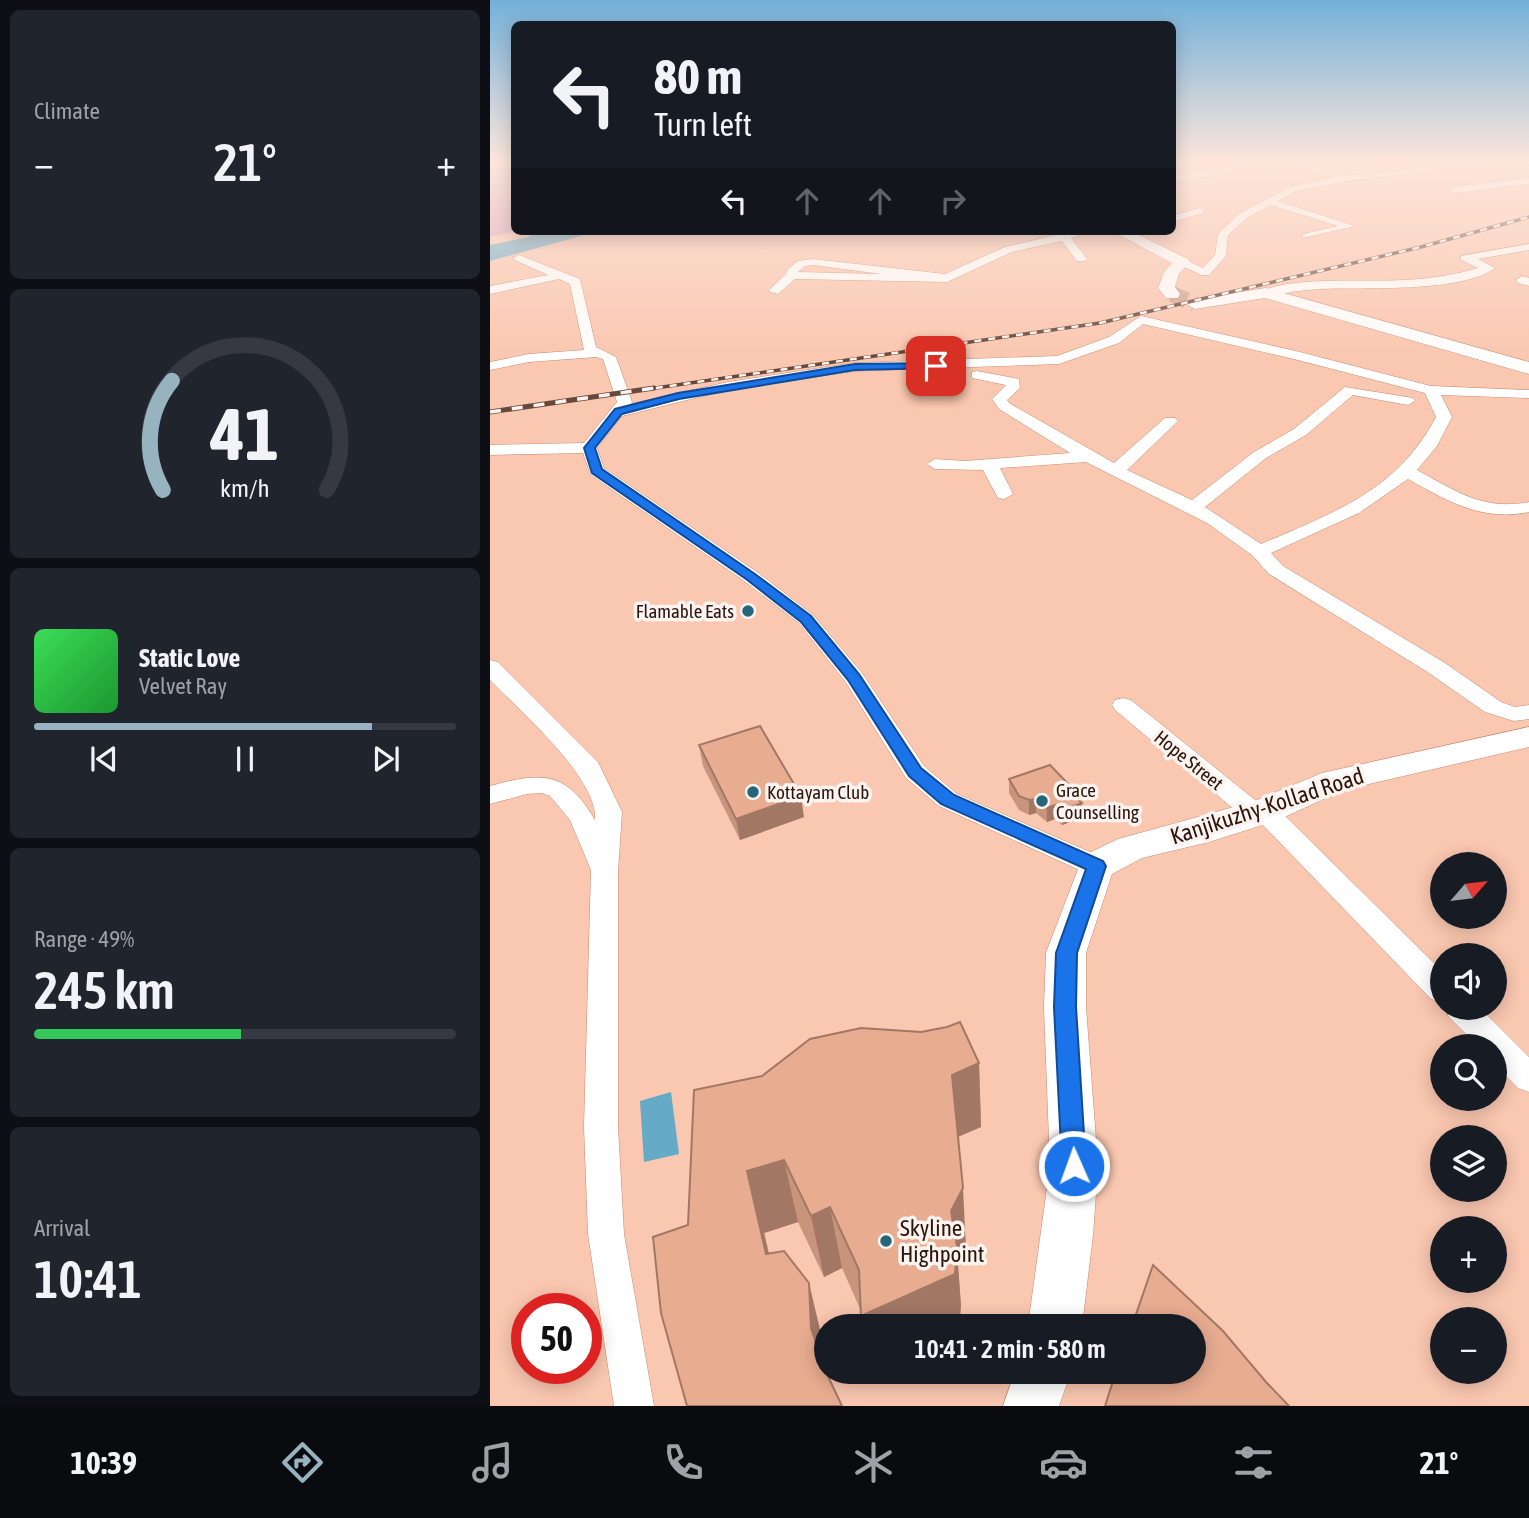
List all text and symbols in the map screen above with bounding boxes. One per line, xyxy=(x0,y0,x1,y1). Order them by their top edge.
text: 80 m xyxy=(654,48,742,104)
icon: left xyxy=(539,49,630,140)
text: Climate xyxy=(34,98,100,124)
text: Turn left xyxy=(654,106,752,143)
text: 21° xyxy=(213,132,277,192)
text: − xyxy=(34,141,54,184)
text: + xyxy=(436,141,456,184)
icon: left xyxy=(715,182,753,220)
icon: ahead xyxy=(788,182,826,220)
icon: ahead xyxy=(861,182,899,220)
icon: right xyxy=(934,182,972,220)
pin xyxy=(906,336,966,396)
icon: arrive xyxy=(917,347,955,385)
text: 41 xyxy=(210,392,279,475)
text: km/h xyxy=(220,474,270,502)
place label: Flamable Eats xyxy=(636,600,734,622)
marker: Flamable Eats xyxy=(740,603,756,619)
text: Static Love xyxy=(139,643,240,673)
text: Velvet Ray xyxy=(139,673,227,699)
street label: Hope Street xyxy=(1150,726,1228,794)
icon: previous xyxy=(85,740,123,778)
icon: pause xyxy=(226,740,264,778)
icon: next xyxy=(367,740,405,778)
street label: Kanjikuzhy-Kollad Road xyxy=(1167,762,1367,850)
place label: Grace Counselling xyxy=(1056,779,1140,823)
place label: Kottayam Club xyxy=(767,781,869,803)
marker: Kottayam Club xyxy=(745,784,761,800)
marker: Grace Counselling xyxy=(1034,793,1050,809)
north arrow xyxy=(1430,852,1507,929)
map controls xyxy=(1430,852,1507,1384)
text: Range · 49% xyxy=(34,926,134,952)
button: sound xyxy=(1430,943,1507,1020)
text: 245 km xyxy=(34,960,175,1020)
button: search xyxy=(1430,1034,1507,1111)
button: layers xyxy=(1430,1125,1507,1202)
position arrow xyxy=(1037,1129,1111,1203)
text: Arrival xyxy=(34,1215,90,1241)
place label: Skyline Highpoint xyxy=(900,1215,984,1267)
button: + xyxy=(1430,1216,1507,1293)
marker: Skyline Highpoint xyxy=(878,1233,894,1249)
text: 10:41 xyxy=(34,1249,142,1309)
speed limit sign: 50 xyxy=(511,1293,602,1384)
button: − xyxy=(1430,1307,1507,1384)
text: 10:41 · 2 min · 580 m xyxy=(914,1334,1106,1364)
icon: directions xyxy=(278,1438,327,1487)
icon: music xyxy=(468,1438,517,1487)
icon: phone xyxy=(659,1438,708,1487)
icon: climate xyxy=(849,1438,898,1487)
icon: car xyxy=(1039,1438,1088,1487)
icon: filters xyxy=(1229,1438,1278,1487)
text: 10:39 xyxy=(71,1444,137,1481)
text: 21° xyxy=(1419,1444,1458,1481)

